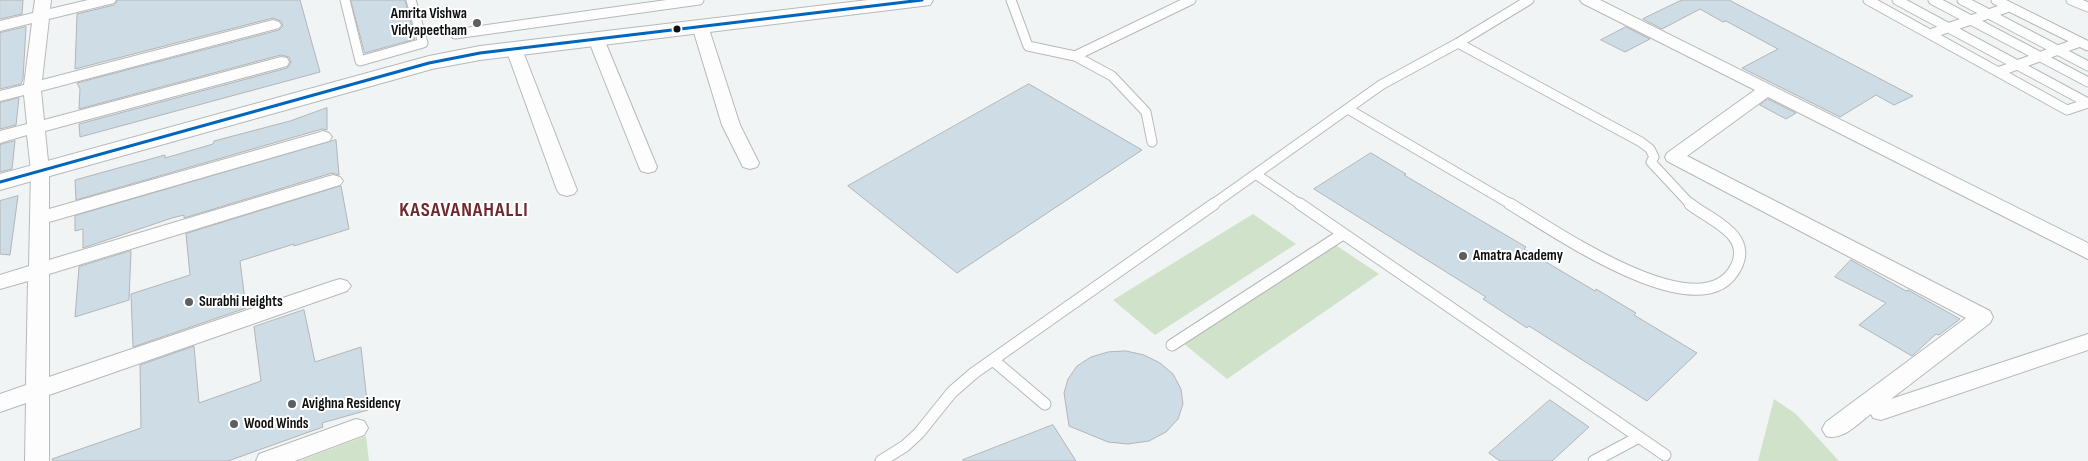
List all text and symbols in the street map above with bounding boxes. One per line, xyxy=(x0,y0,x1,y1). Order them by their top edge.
place label: Amrita Vishwa Vidyapeetham xyxy=(391,5,467,40)
marker: Amrita Vishwa Vidyapeetham xyxy=(471,17,483,29)
unlabelled marker xyxy=(672,24,682,34)
district label: KASAVANAHALLI xyxy=(398,199,530,223)
place label: Amatra Academy xyxy=(1473,247,1563,265)
marker: Amatra Academy xyxy=(1457,250,1469,262)
place label: Surabhi Heights xyxy=(199,293,283,311)
marker: Surabhi Heights xyxy=(183,296,195,308)
place label: Avighna Residency xyxy=(302,395,401,413)
marker: Avighna Residency xyxy=(286,398,298,410)
place label: Wood Winds xyxy=(244,415,309,433)
marker: Wood Winds xyxy=(228,418,240,430)

